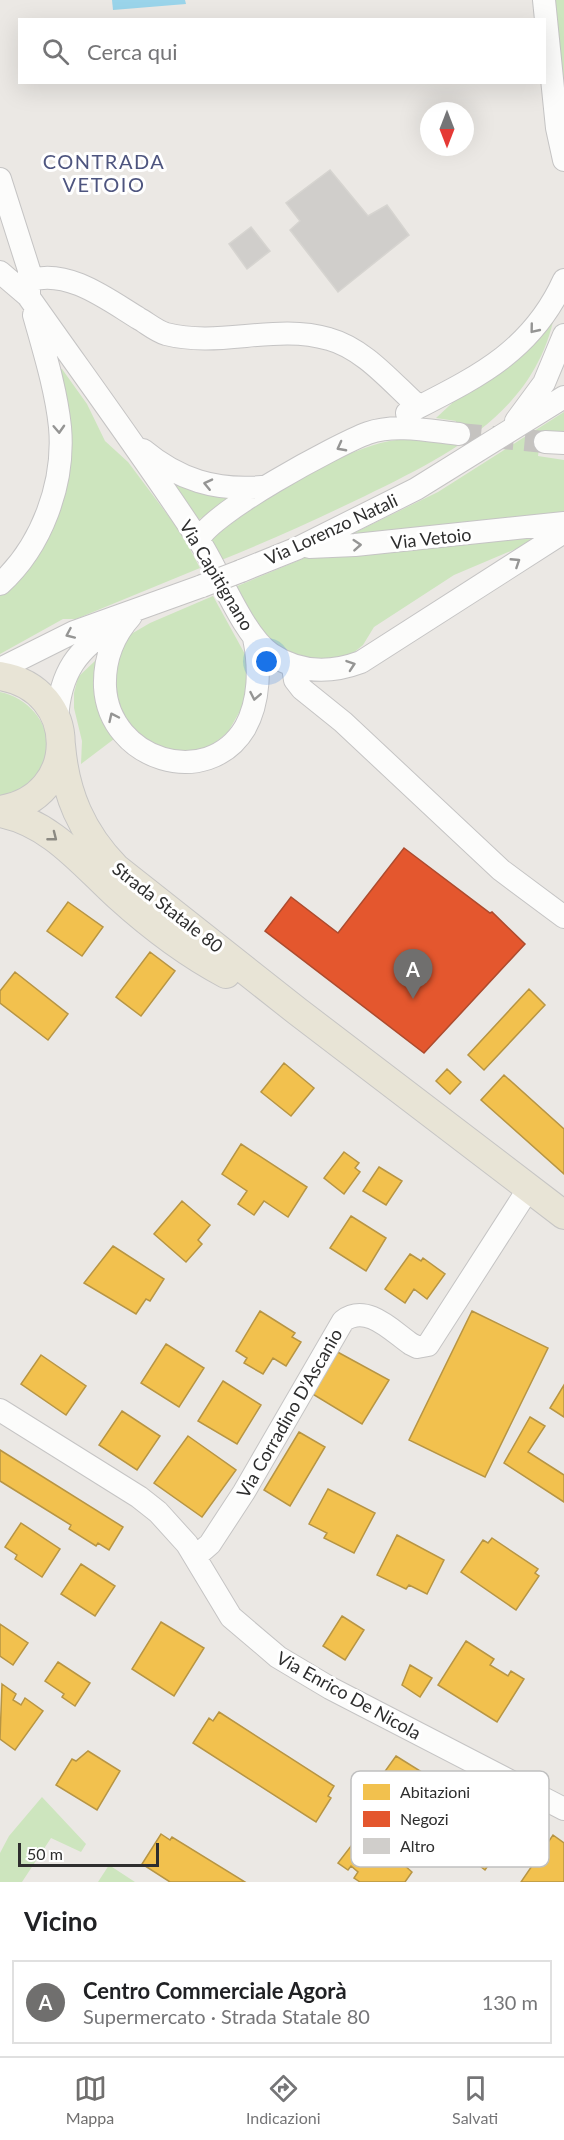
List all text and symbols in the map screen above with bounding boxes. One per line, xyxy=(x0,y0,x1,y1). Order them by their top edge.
search box xyxy=(18,18,546,84)
icon: search xyxy=(39,35,72,68)
text: Cerca qui xyxy=(87,38,178,65)
north arrow xyxy=(420,102,474,156)
district label: CONTRADA VETOIO xyxy=(43,149,165,196)
one-way arrow xyxy=(530,322,541,333)
one-way arrow xyxy=(52,425,65,434)
one-way arrow xyxy=(337,440,348,451)
one-way arrow xyxy=(204,479,214,492)
street label: Via Lorenzo Natali xyxy=(261,489,401,569)
street label: Via Capitignano xyxy=(175,516,259,634)
street label: Via Vetoio xyxy=(390,523,472,553)
one-way arrow xyxy=(352,539,361,552)
one-way arrow xyxy=(510,558,520,570)
one-way arrow xyxy=(65,627,76,639)
your location xyxy=(252,647,281,676)
one-way arrow xyxy=(345,660,356,672)
one-way arrow xyxy=(249,691,262,701)
one-way arrow xyxy=(108,713,120,724)
one-way arrow xyxy=(46,829,57,840)
street label: Strada Statale 80 xyxy=(108,857,228,957)
pin: A xyxy=(394,950,432,999)
street label: Via Corradino D'Ascanio xyxy=(232,1324,346,1502)
street label: Via Enrico De Nicola xyxy=(273,1646,425,1744)
legend xyxy=(351,1771,549,1867)
text: Abitazioni xyxy=(400,1782,470,1801)
text: Negozi xyxy=(400,1809,449,1828)
text: Altro xyxy=(400,1836,435,1855)
scale bar xyxy=(18,1840,159,1868)
text: 50 m xyxy=(27,1844,63,1863)
text: Vicino xyxy=(24,1905,97,1937)
text: Centro Commerciale Agorà xyxy=(83,1977,347,2004)
text: A xyxy=(39,1990,52,2014)
text: 130 m xyxy=(482,1990,538,2014)
text: Supermercato · Strada Statale 80 xyxy=(83,2004,370,2028)
tab: Mappa xyxy=(66,2072,114,2127)
tab: Indicazioni xyxy=(246,2072,320,2127)
tab: Salvati xyxy=(452,2072,498,2127)

